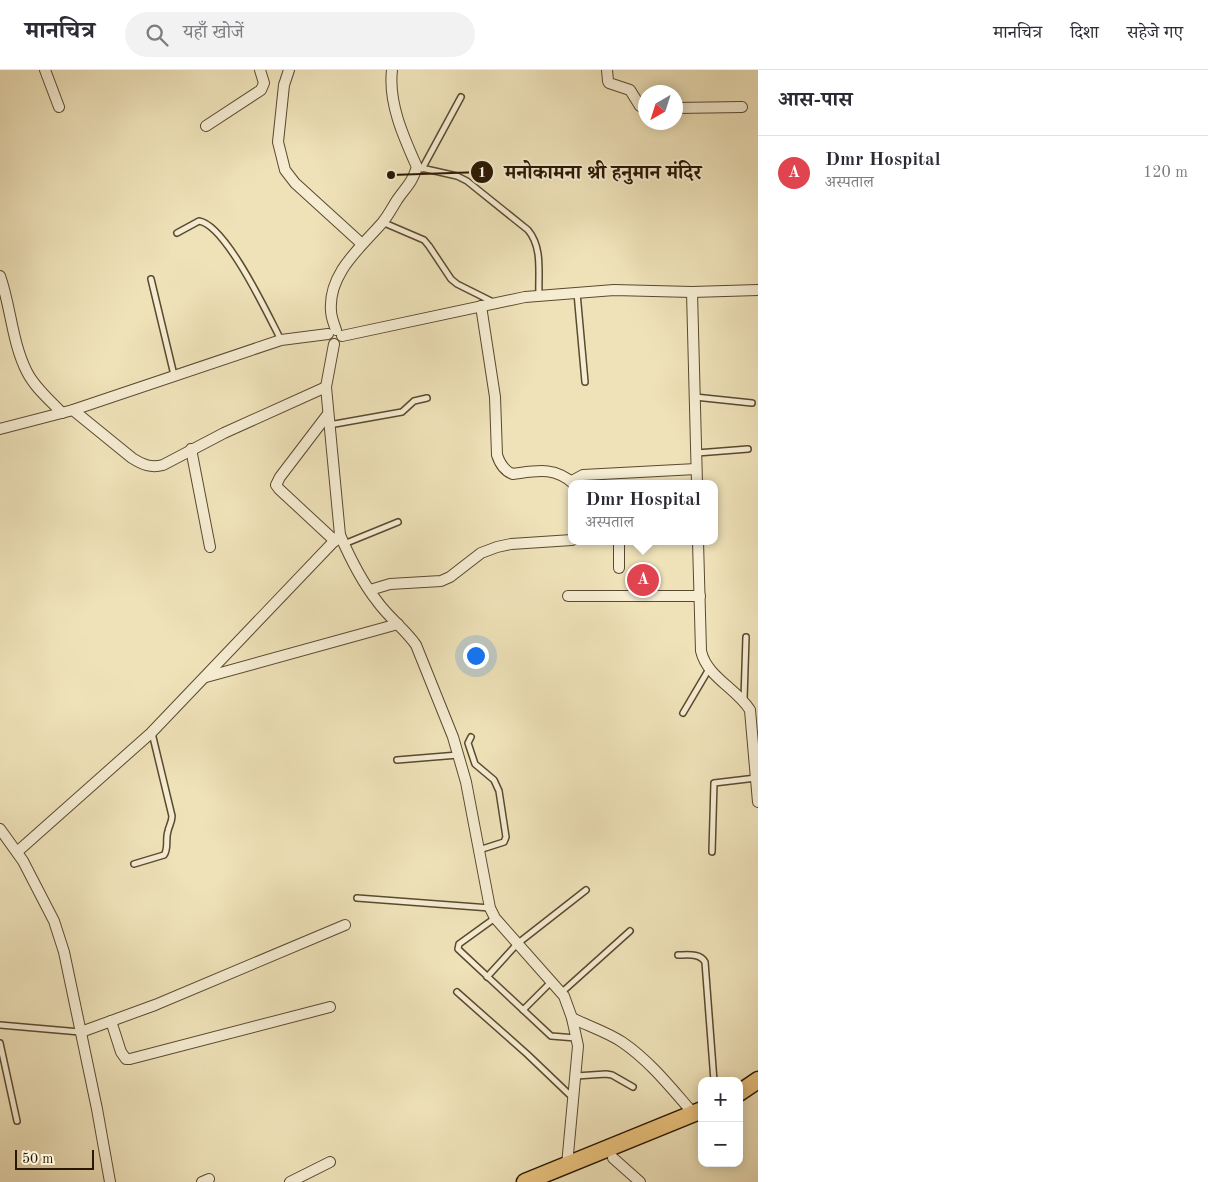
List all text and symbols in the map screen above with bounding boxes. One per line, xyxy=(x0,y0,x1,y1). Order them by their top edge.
search box xyxy=(125,12,475,57)
text: मानचित्र xyxy=(25,20,95,44)
icon: search xyxy=(143,21,171,49)
text: यहाँ खोजें xyxy=(183,24,244,43)
text: मानचित्र xyxy=(993,24,1042,42)
text: दिशा xyxy=(1070,24,1099,42)
text: सहेजे गए xyxy=(1127,24,1183,42)
north arrow xyxy=(638,85,683,130)
text: आस-पास xyxy=(778,90,853,111)
text: Dmr Hospital xyxy=(825,151,940,170)
callout: मनोकामना श्री हनुमान मंदिर xyxy=(470,154,712,189)
text: मनोकामना श्री हनुमान मंदिर xyxy=(502,160,703,185)
text: A xyxy=(788,165,800,181)
text: 120 m xyxy=(1143,165,1188,181)
text: 1 xyxy=(478,166,486,181)
text: अस्पताल xyxy=(825,175,874,191)
popup xyxy=(568,480,718,545)
text: Dmr Hospital xyxy=(585,491,701,510)
text: अस्पताल xyxy=(585,515,634,531)
pin: A xyxy=(627,561,659,599)
your location xyxy=(463,643,489,669)
map controls xyxy=(698,1077,743,1167)
button: + xyxy=(698,1077,743,1122)
button: − xyxy=(698,1122,743,1167)
scale bar xyxy=(15,1147,94,1170)
text: 50 m xyxy=(22,1152,53,1166)

